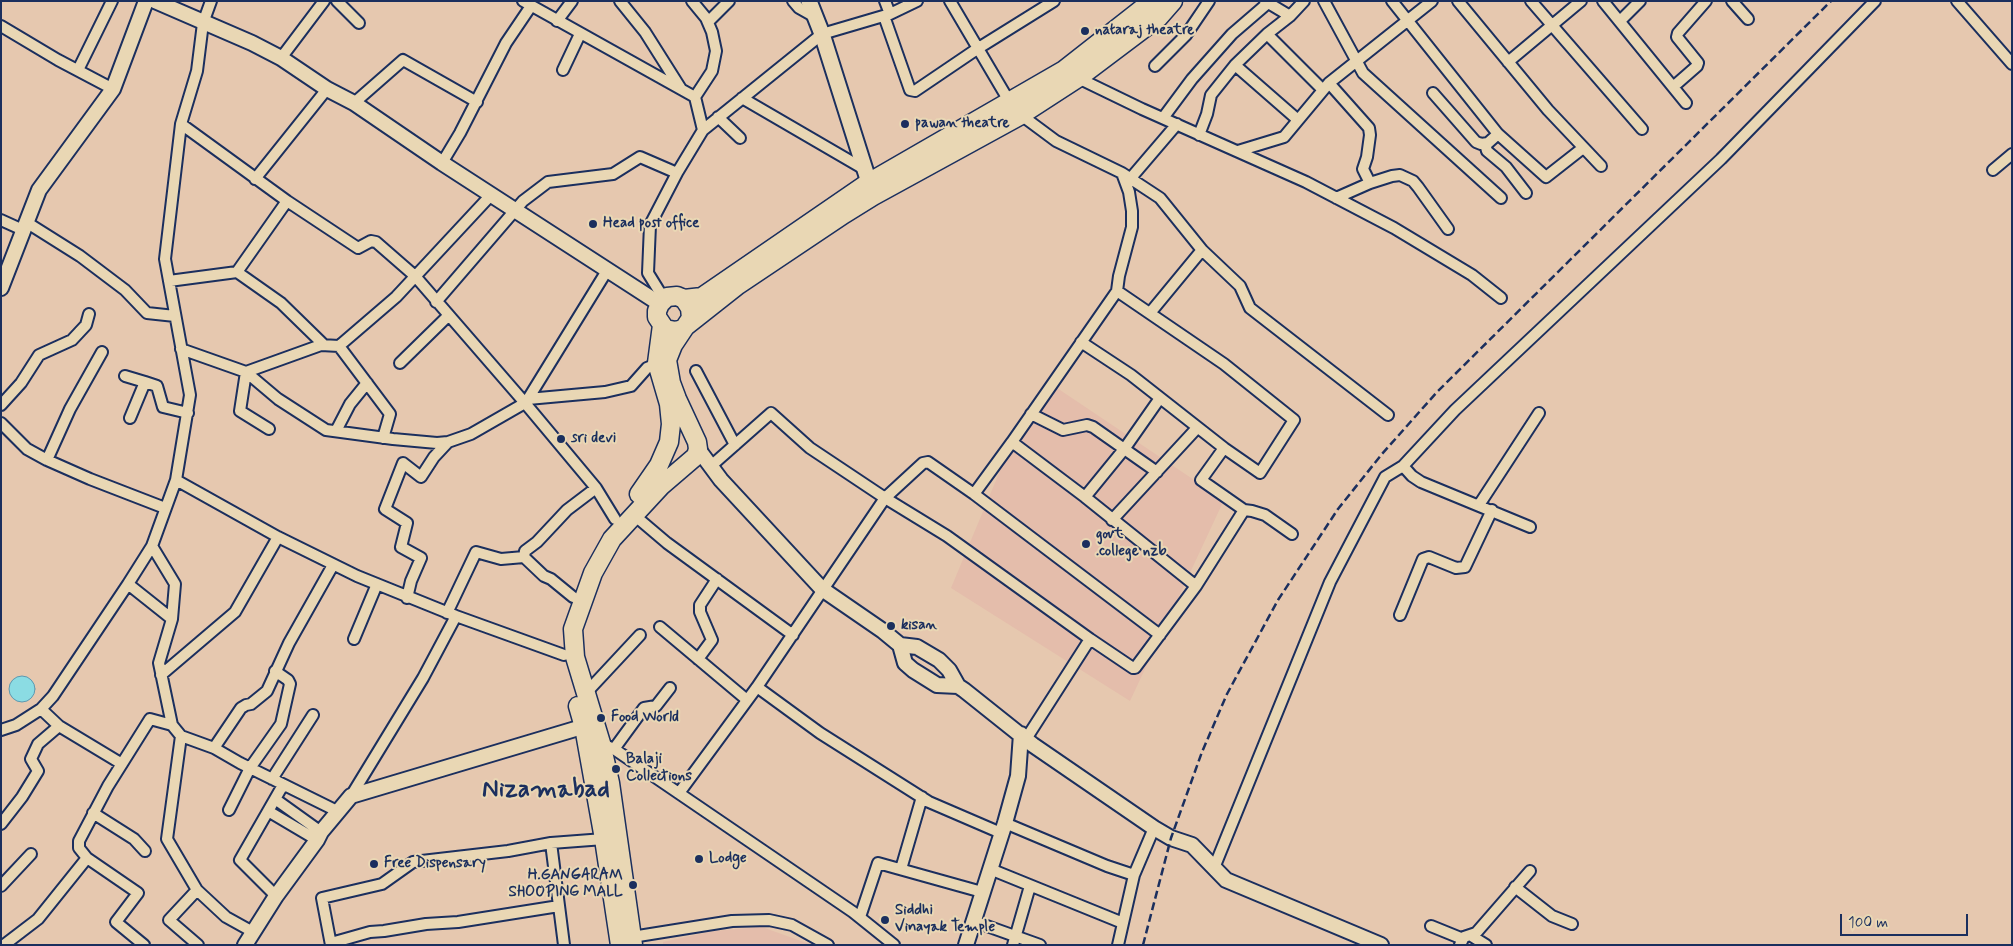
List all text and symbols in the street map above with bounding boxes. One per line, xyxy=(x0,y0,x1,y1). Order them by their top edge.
place label: nataraj theatre xyxy=(1095,22,1194,40)
marker: nataraj theatre xyxy=(1079,25,1091,37)
place label: pawan theatre xyxy=(915,115,1009,133)
marker: pawan theatre xyxy=(899,118,911,130)
place label: Head post office xyxy=(603,215,699,233)
marker: Head post office xyxy=(587,218,599,230)
place label: sri devi xyxy=(571,430,616,448)
marker: sri devi xyxy=(555,433,567,445)
place label: govt .college nzb xyxy=(1096,526,1166,561)
marker: govt .college nzb xyxy=(1080,538,1092,550)
place label: kisan xyxy=(901,617,937,635)
marker: kisan xyxy=(885,620,897,632)
place label: Food World xyxy=(611,709,679,727)
marker: Food World xyxy=(595,712,607,724)
place label: Balaji Collections xyxy=(626,751,692,786)
marker: Balaji Collections xyxy=(610,763,622,775)
district label: Nizamabad xyxy=(482,776,610,806)
place label: Lodge xyxy=(709,850,747,868)
marker: Lodge xyxy=(693,853,705,865)
place label: Free Dispensary xyxy=(384,855,486,873)
marker: Free Dispensary xyxy=(368,858,380,870)
place label: H.GANGARAM SHOOPING MALL xyxy=(508,867,623,902)
marker: H.GANGARAM SHOOPING MALL xyxy=(627,879,639,891)
place label: Siddhi Vinayak Temple xyxy=(895,902,995,937)
scale bar xyxy=(1843,904,1970,936)
text: 100 m xyxy=(1848,913,1888,933)
marker: Siddhi Vinayak Temple xyxy=(879,914,891,926)

